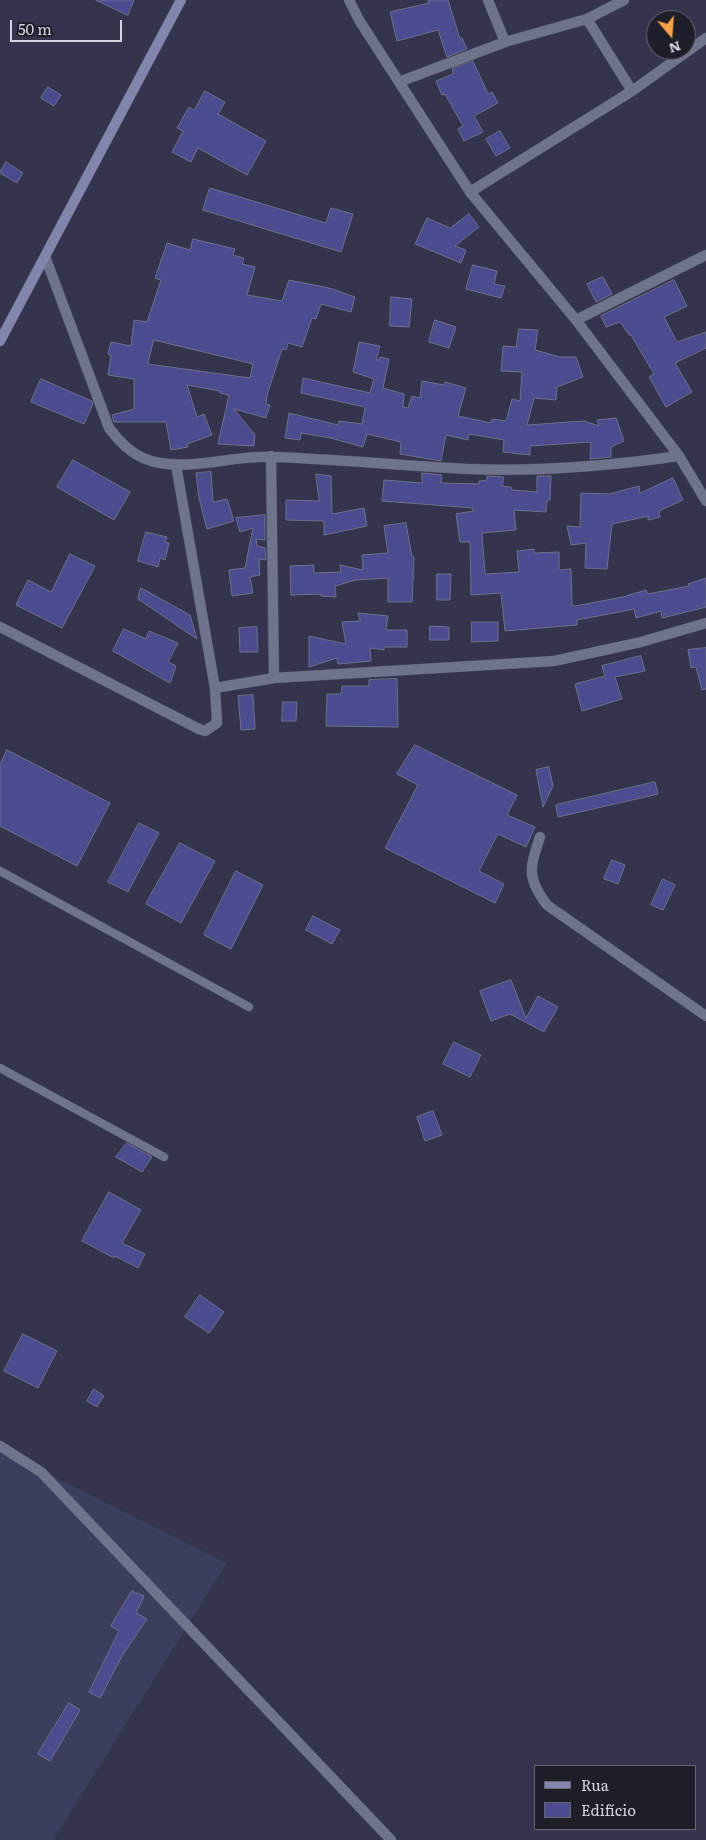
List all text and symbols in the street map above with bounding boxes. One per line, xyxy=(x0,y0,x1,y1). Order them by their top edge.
scale bar xyxy=(12,10,125,42)
north arrow xyxy=(646,10,696,60)
text: 50 m xyxy=(18,17,52,40)
text: N xyxy=(667,37,684,60)
legend xyxy=(534,1765,696,1830)
text: Rua xyxy=(581,1773,609,1796)
text: Edifício xyxy=(581,1798,636,1821)

